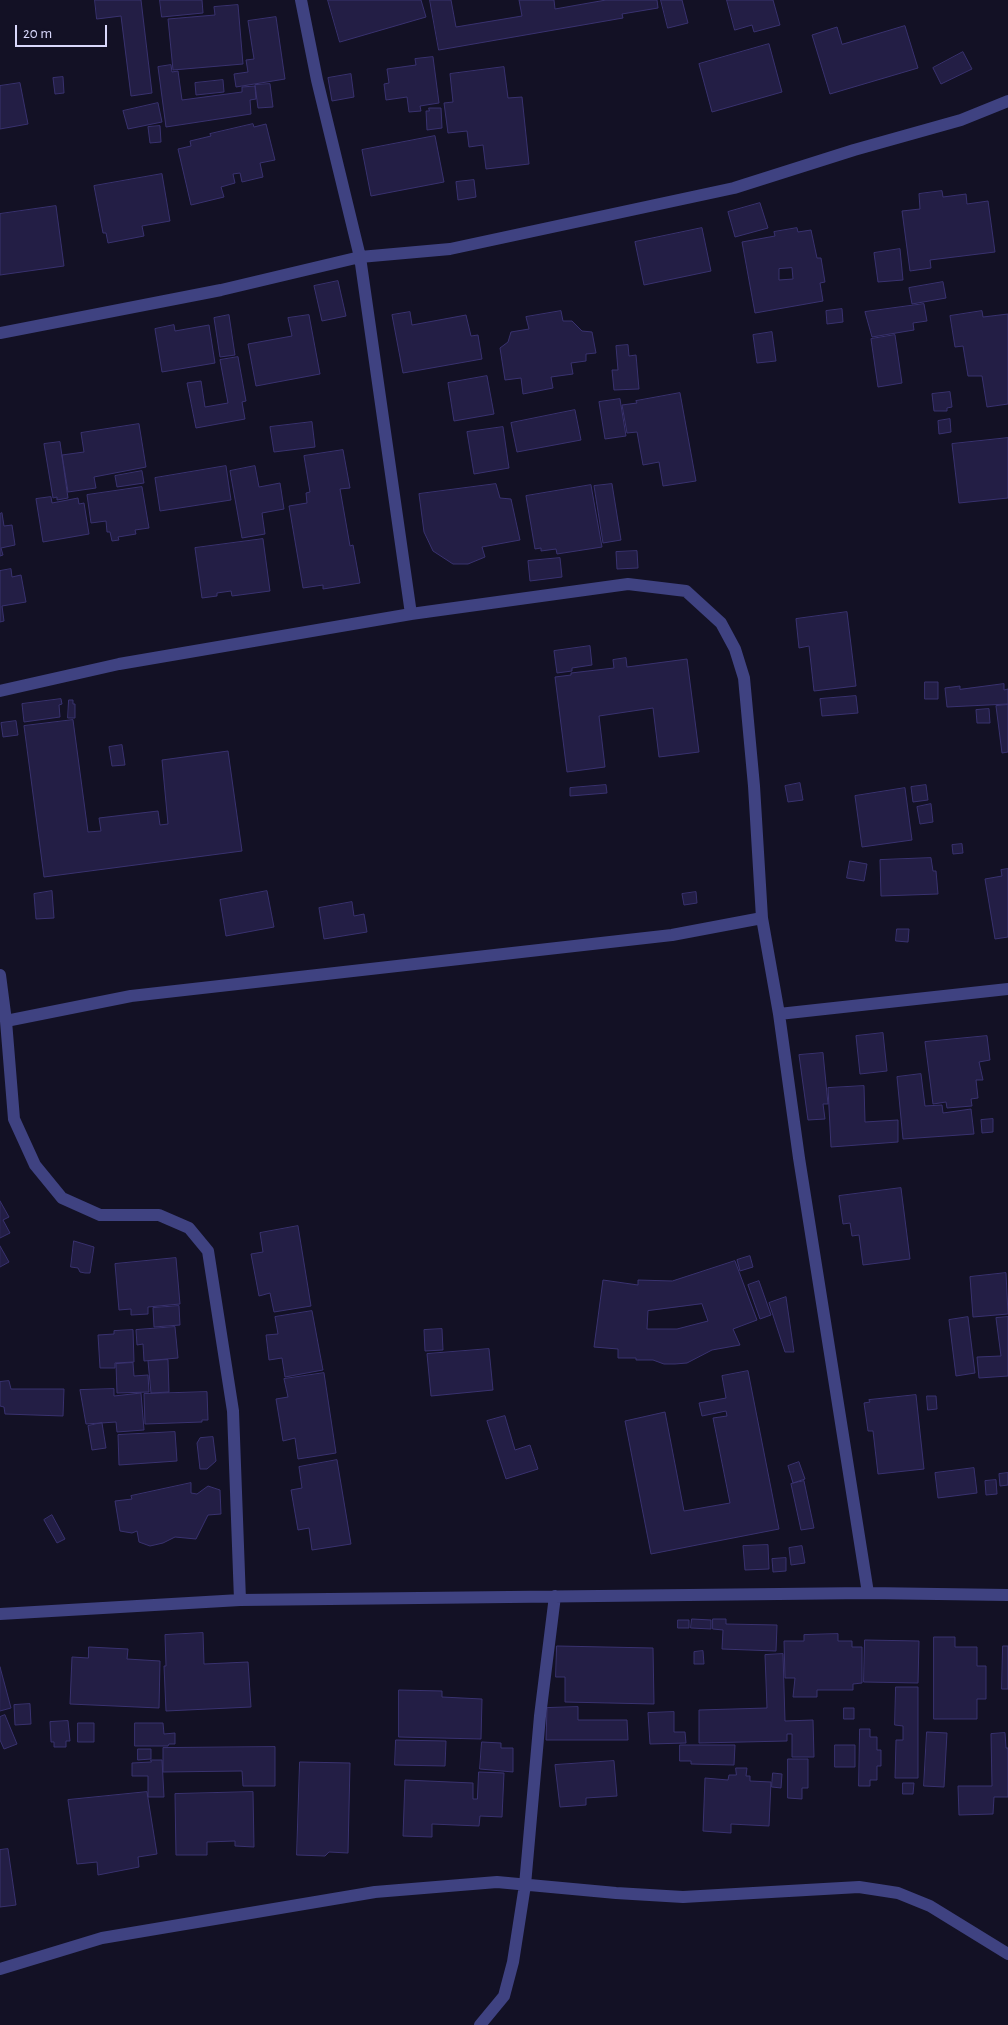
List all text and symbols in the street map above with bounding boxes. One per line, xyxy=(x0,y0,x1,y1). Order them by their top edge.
scale bar xyxy=(18,15,110,47)
text: 20 m xyxy=(23,26,52,41)

